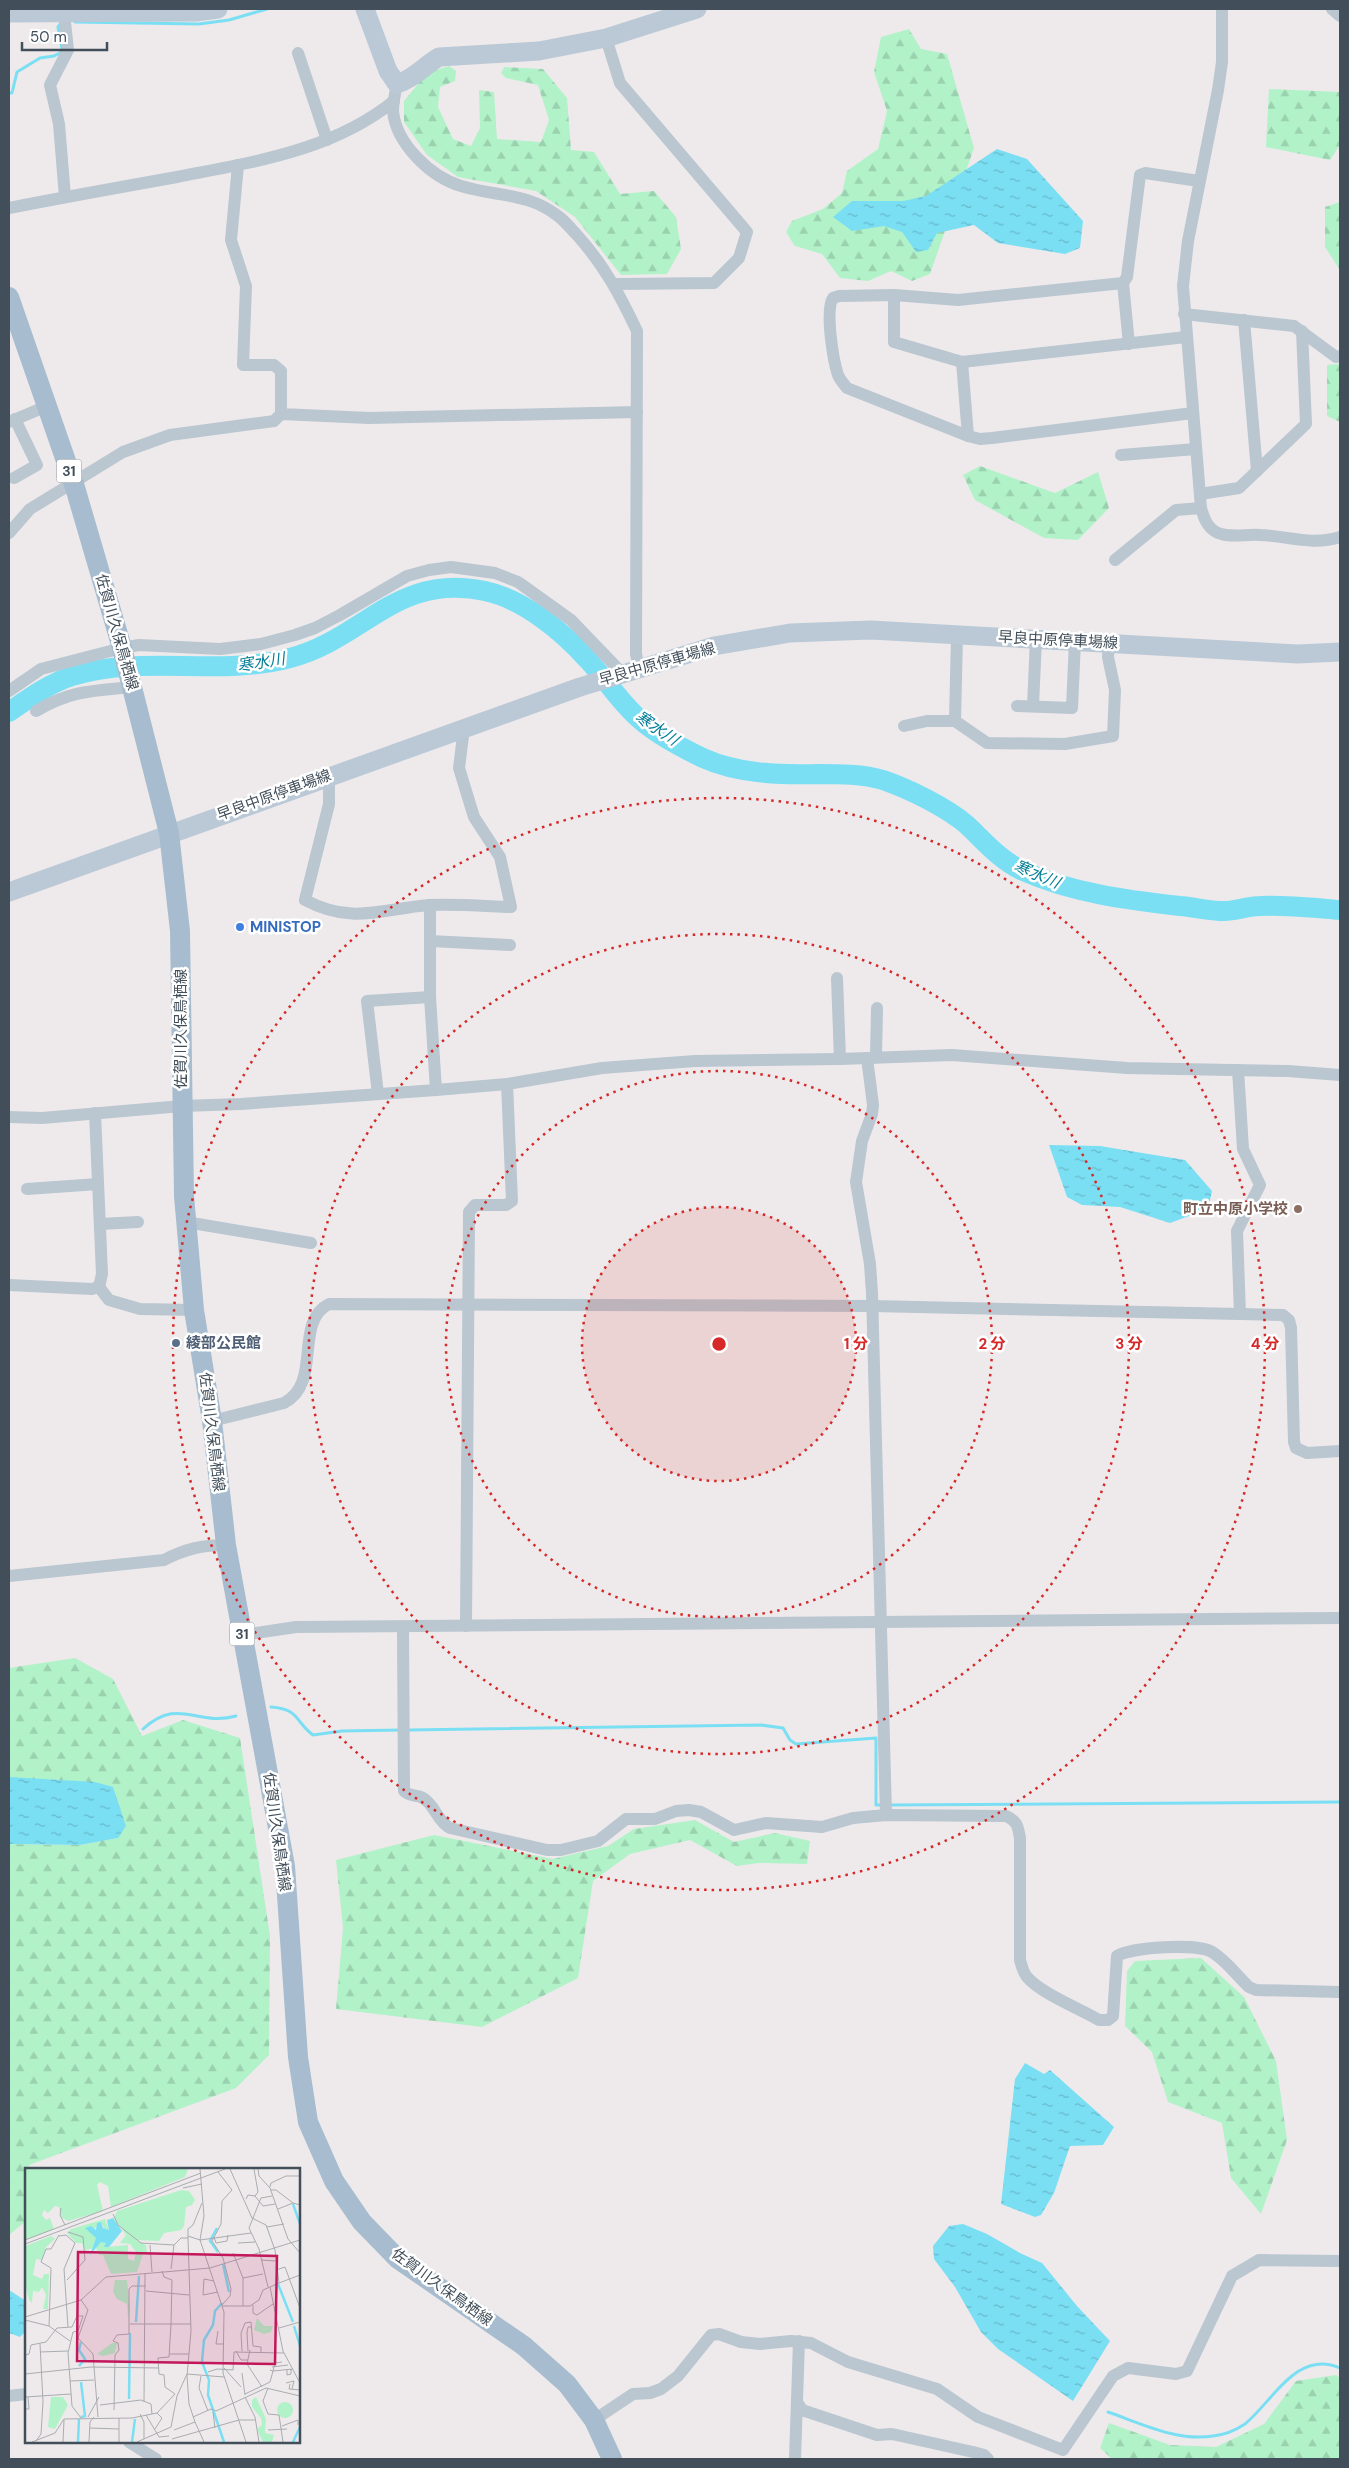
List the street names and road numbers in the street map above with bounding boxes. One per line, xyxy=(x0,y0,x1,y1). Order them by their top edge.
road number: 31 xyxy=(56,460,82,482)
street label: 佐賀川久保鳥栖線 xyxy=(91,572,143,692)
street label: 早良中原停車場線 xyxy=(998,627,1118,653)
street label: 早良中原停車場線 xyxy=(597,638,717,690)
street label: 早良中原停車場線 xyxy=(214,765,334,825)
street label: 佐賀川久保鳥栖線 xyxy=(171,969,191,1089)
street label: 佐賀川久保鳥栖線 xyxy=(195,1371,229,1493)
road number: 31 xyxy=(230,1622,254,1646)
street label: 佐賀川久保鳥栖線 xyxy=(259,1771,295,1893)
street label: 佐賀川久保鳥栖線 xyxy=(388,2244,496,2330)

